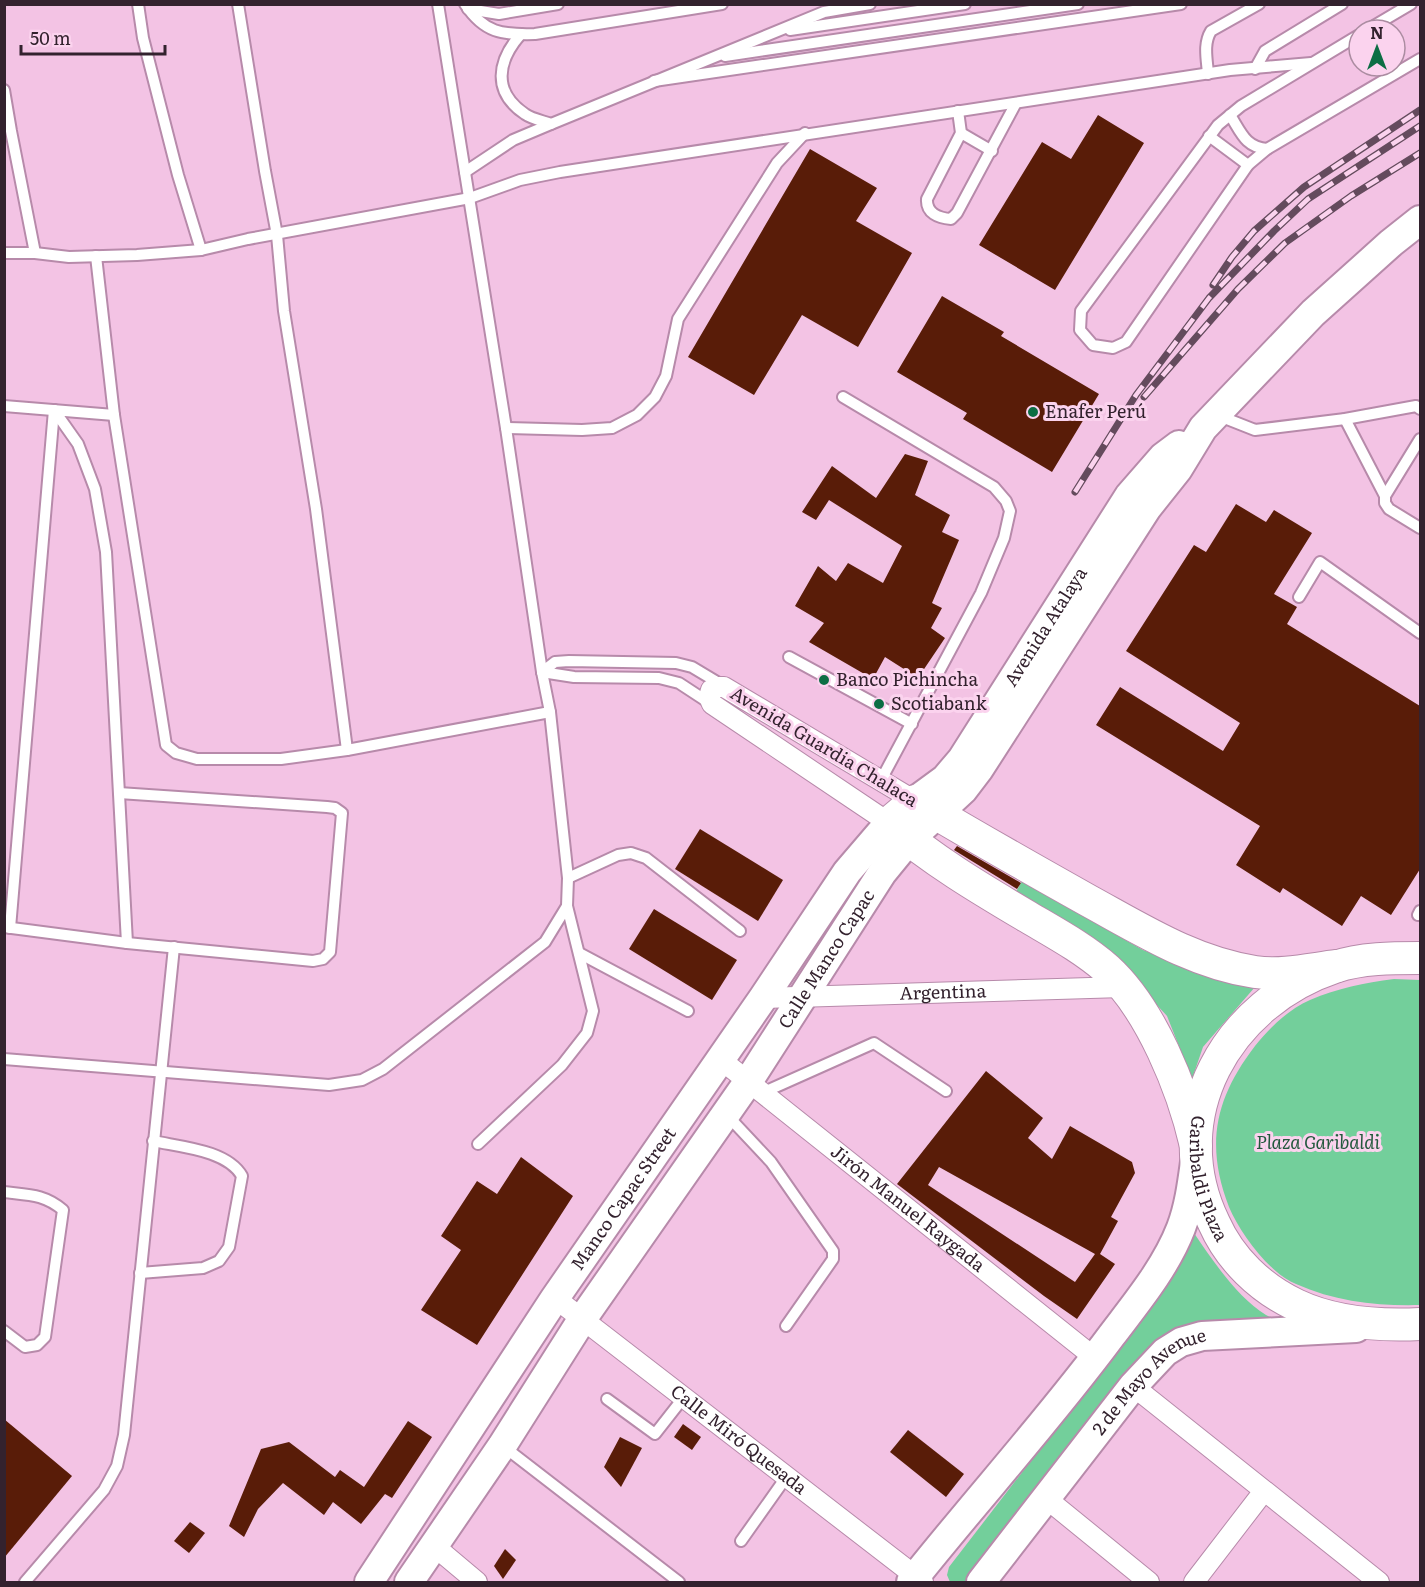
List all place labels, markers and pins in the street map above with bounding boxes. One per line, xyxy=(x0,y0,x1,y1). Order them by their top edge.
place label: Enafer Perú xyxy=(1045,397,1146,424)
marker: Enafer Perú xyxy=(1026,405,1040,419)
place label: Banco Pichincha xyxy=(836,665,978,692)
marker: Banco Pichincha xyxy=(817,673,831,687)
place label: Scotiabank xyxy=(891,689,988,716)
marker: Scotiabank xyxy=(872,697,886,711)

